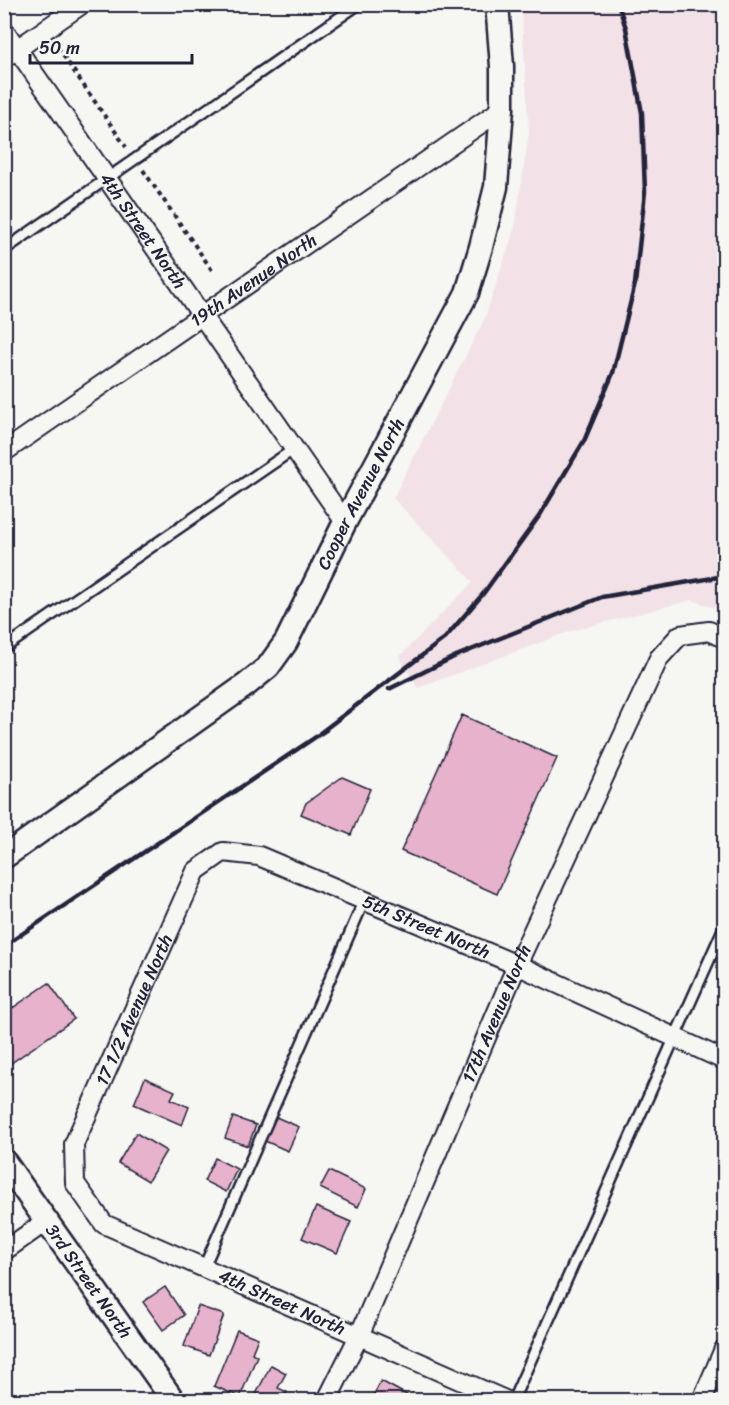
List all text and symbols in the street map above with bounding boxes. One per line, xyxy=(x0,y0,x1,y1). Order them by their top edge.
scale bar xyxy=(30,27,192,65)
text: 50 m xyxy=(39,32,80,64)
street label: 4th Street North xyxy=(91,165,195,296)
street label: 19th Avenue North xyxy=(183,225,324,335)
street label: Cooper Avenue North xyxy=(308,412,414,575)
street label: 5th Street North xyxy=(357,885,495,968)
street label: 17 1/2 Avenue North xyxy=(86,929,182,1091)
street label: 17th Avenue North xyxy=(453,939,540,1088)
street label: 3rd Street North xyxy=(37,1217,141,1345)
street label: 4th Street North xyxy=(213,1260,351,1344)

